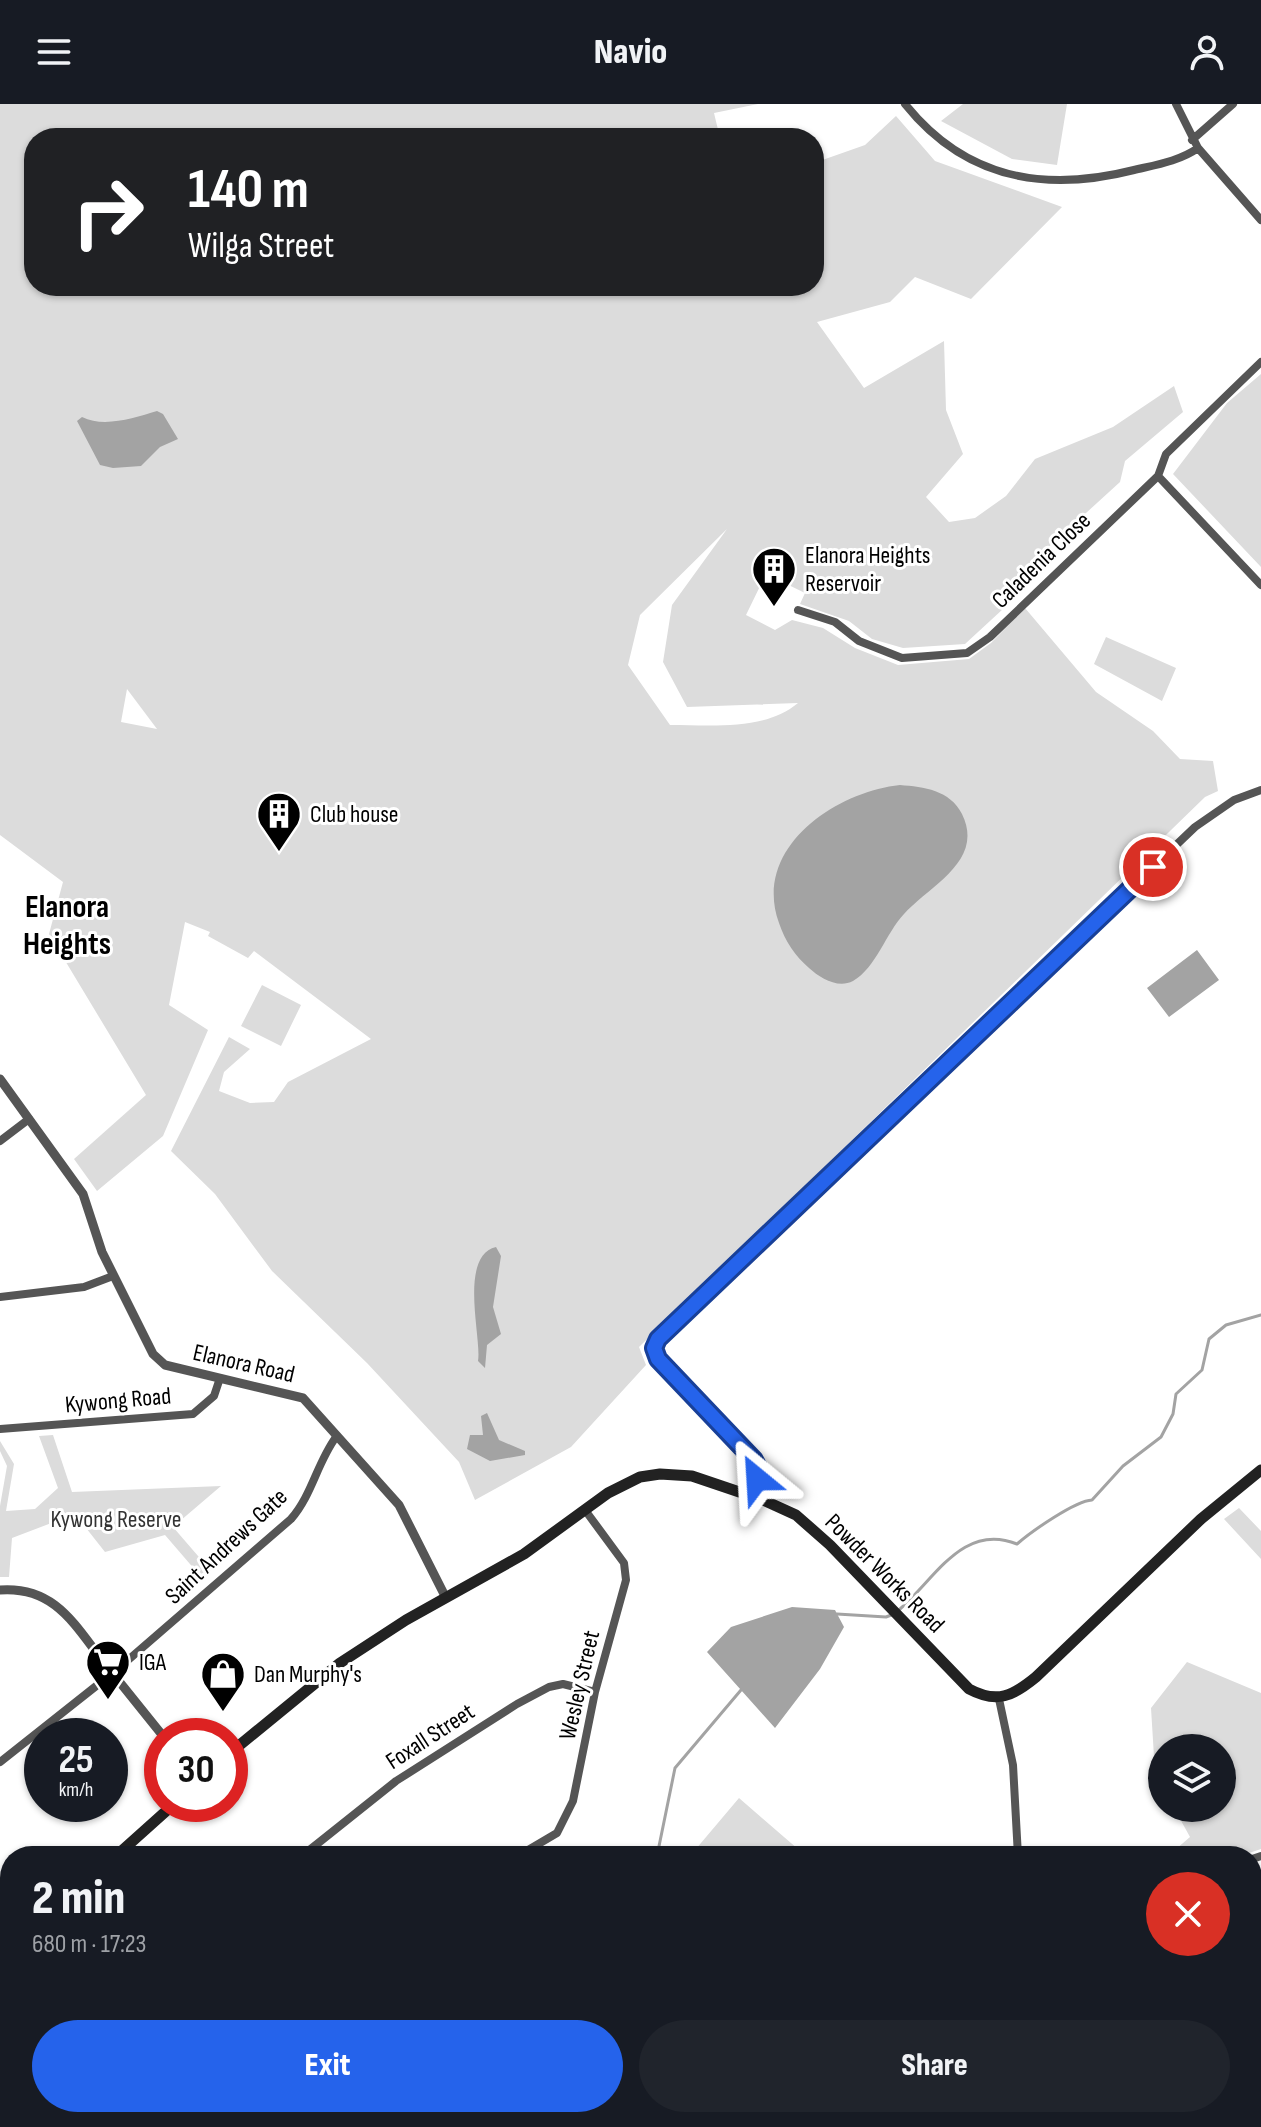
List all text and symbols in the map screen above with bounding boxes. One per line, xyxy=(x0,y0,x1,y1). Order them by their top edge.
icon: menu xyxy=(32,30,76,74)
icon: person xyxy=(1185,30,1229,74)
text: Navio xyxy=(594,31,667,74)
text: 140 m xyxy=(188,157,309,224)
icon: right xyxy=(56,160,160,264)
text: Wilga Street xyxy=(188,225,334,268)
street label: Caladenia Close xyxy=(986,506,1097,615)
place label: Elanora Heights Reservoir xyxy=(805,541,930,598)
building icon: Elanora Heights Reservoir xyxy=(750,545,798,608)
building icon: Club house xyxy=(255,790,303,853)
place label: Club house xyxy=(310,800,398,829)
pin xyxy=(1119,833,1187,901)
icon: arrive xyxy=(1131,845,1175,889)
district label: Elanora Heights xyxy=(23,888,111,964)
street label: Elanora Road xyxy=(190,1338,298,1389)
street label: Kywong Road xyxy=(64,1381,172,1420)
position arrow xyxy=(715,1437,799,1521)
street label: Saint Andrews Gate xyxy=(159,1482,293,1610)
park label: Kywong Reserve xyxy=(50,1505,182,1534)
street label: Powder Works Road xyxy=(819,1508,950,1639)
street label: Wesley Street xyxy=(553,1628,606,1743)
supermarket icon: IGA xyxy=(84,1638,132,1701)
place label: IGA xyxy=(139,1648,167,1677)
shop icon: Dan Murphy's xyxy=(199,1650,247,1713)
place label: Dan Murphy's xyxy=(254,1660,362,1689)
street label: Foxall Street xyxy=(380,1697,480,1776)
speed limit sign: 30 xyxy=(144,1718,248,1822)
map controls xyxy=(1148,1734,1236,1822)
button: layers xyxy=(1148,1734,1236,1822)
text: 25 xyxy=(58,1736,94,1784)
text: km/h xyxy=(59,1778,93,1802)
text: 2 min xyxy=(32,1870,125,1927)
button: close xyxy=(1146,1872,1230,1956)
text: 680 m · 17:23 xyxy=(32,1929,146,1960)
button: Exit xyxy=(32,2020,623,2112)
button: Share xyxy=(639,2020,1230,2112)

